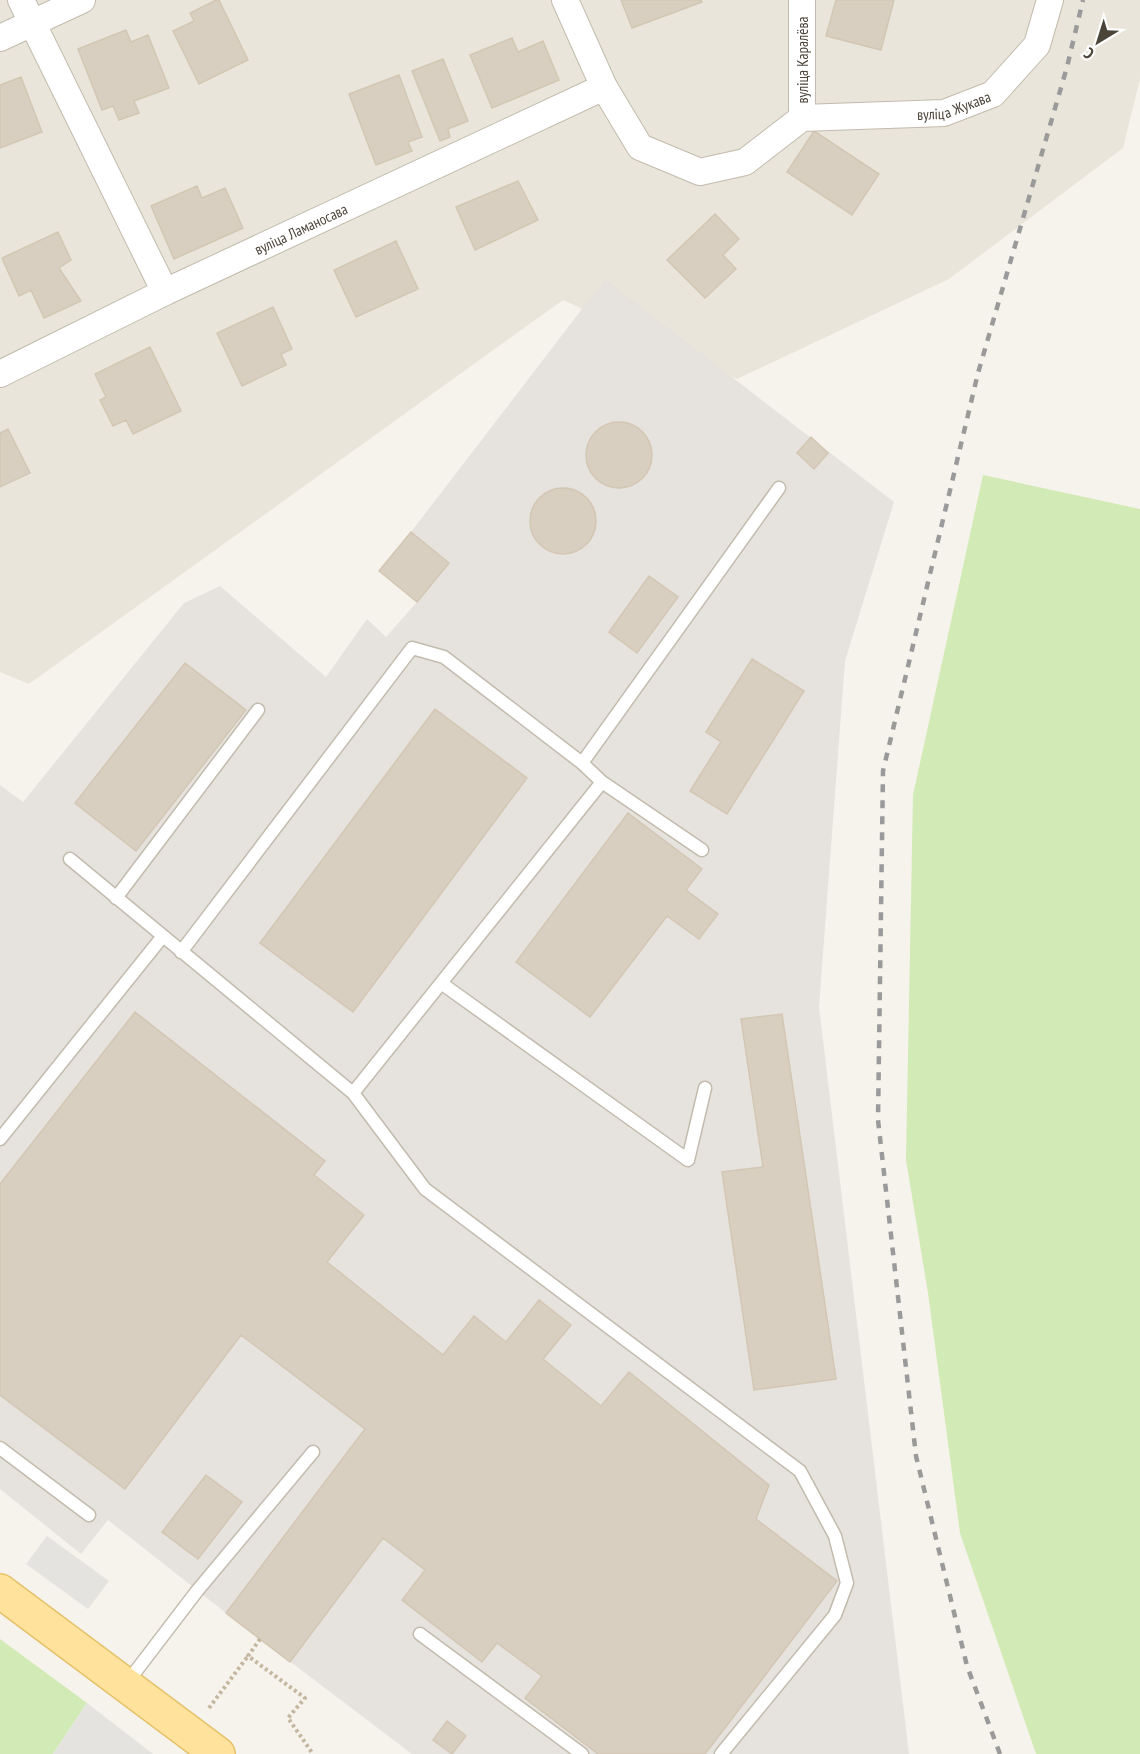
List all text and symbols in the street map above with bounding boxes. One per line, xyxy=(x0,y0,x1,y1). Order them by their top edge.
north arrow xyxy=(1068,12,1128,72)
street label: вуліца Каралёва xyxy=(793,17,812,103)
text: С xyxy=(1079,43,1098,64)
street label: вуліца Жукава xyxy=(917,86,993,123)
street label: вуліца Ламаносава xyxy=(251,199,350,259)

